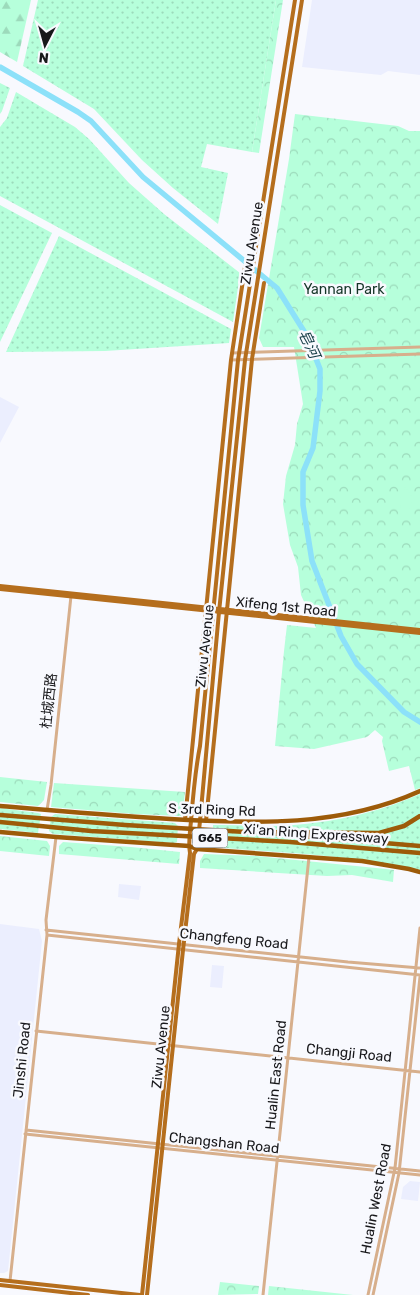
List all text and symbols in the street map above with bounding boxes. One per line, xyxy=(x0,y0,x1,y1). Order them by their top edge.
north arrow xyxy=(20,20,70,70)
text: N xyxy=(38,48,50,66)
street label: Ziwu Avenue xyxy=(237,200,267,286)
park label: Yannan Park xyxy=(303,281,385,298)
water label: 皂河 xyxy=(295,327,325,364)
street label: Xifeng 1st Road xyxy=(235,593,337,621)
street label: Ziwu Avenue xyxy=(192,603,218,688)
street label: 杜城西路 xyxy=(38,672,60,730)
street label: S 3rd Ring Rd xyxy=(168,800,256,820)
street label: Xi'an Ring Expressway xyxy=(243,820,389,848)
road number: G65 xyxy=(192,828,228,848)
street label: Changfeng Road xyxy=(179,925,289,953)
street label: Ziwu Avenue xyxy=(148,1004,174,1089)
street label: Hualin East Road xyxy=(262,1019,290,1131)
street label: Jinshi Road xyxy=(10,1021,34,1099)
street label: Changji Road xyxy=(305,1040,393,1066)
street label: Changshan Road xyxy=(168,1129,280,1157)
street label: Hualin West Road xyxy=(357,1142,395,1256)

